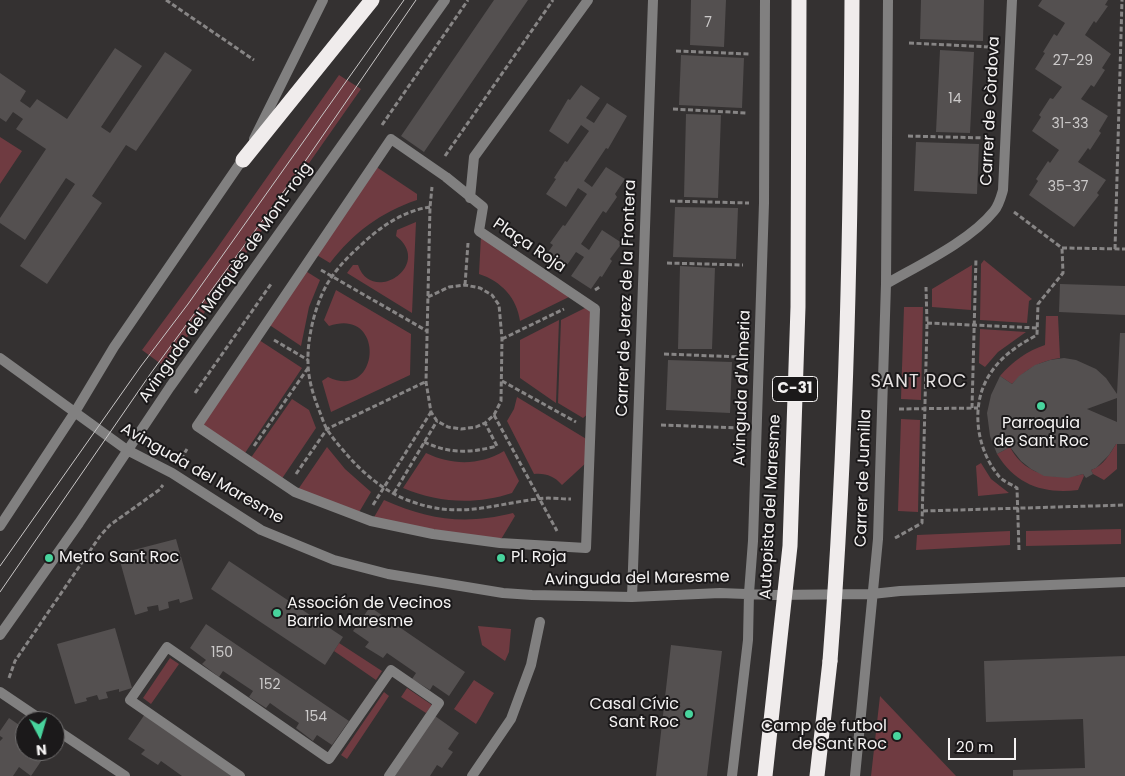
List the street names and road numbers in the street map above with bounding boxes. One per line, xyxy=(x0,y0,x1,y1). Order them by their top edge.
street label: Carrer de Còrdova xyxy=(977,36,1005,186)
street label: Avinguda del Marquès de Mont-roig xyxy=(135,159,317,407)
street label: Carrer de Jerez de la Frontera xyxy=(613,179,641,417)
street label: Plaça Roja xyxy=(489,215,569,277)
street label: Avinguda d'Almeria xyxy=(731,310,755,466)
road number: C-31 xyxy=(772,376,818,402)
street label: Carrer de Jumilla xyxy=(852,409,876,547)
street label: Autopista del Maresme xyxy=(757,414,785,600)
street label: Avinguda del Maresme xyxy=(117,419,287,529)
street label: Avinguda del Maresme xyxy=(544,568,730,590)

